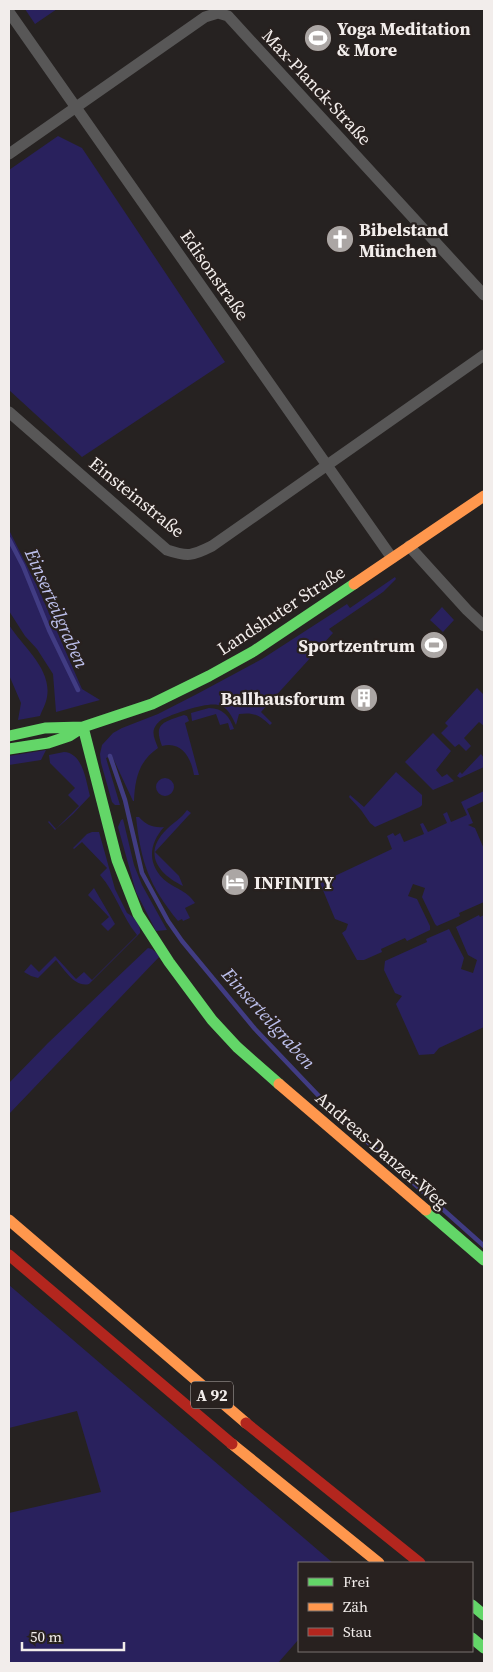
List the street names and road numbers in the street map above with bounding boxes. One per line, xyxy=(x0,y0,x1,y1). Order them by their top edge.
street label: Max-Planck-Straße xyxy=(257,23,377,151)
street label: Edisonstraße xyxy=(175,225,255,325)
street label: Einsteinstraße xyxy=(84,451,190,543)
street label: Landshuter Straße xyxy=(212,559,350,661)
street label: Andreas-Danzer-Weg xyxy=(310,1085,454,1215)
road number: A 92 xyxy=(191,1382,233,1408)

